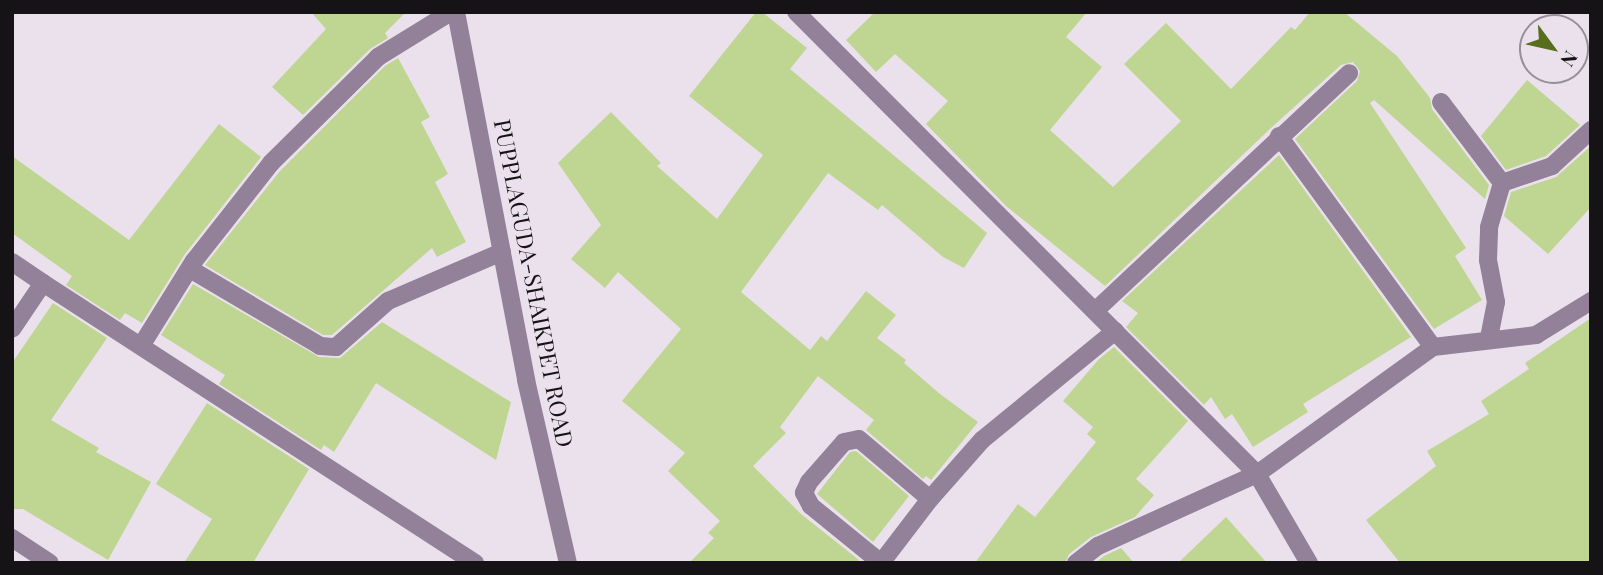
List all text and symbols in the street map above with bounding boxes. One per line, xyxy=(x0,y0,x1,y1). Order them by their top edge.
north arrow xyxy=(1519,14,1589,84)
text: N xyxy=(1555,47,1585,72)
street label: PUPPLAGUDA-SHAIKPET ROAD xyxy=(489,116,579,450)

